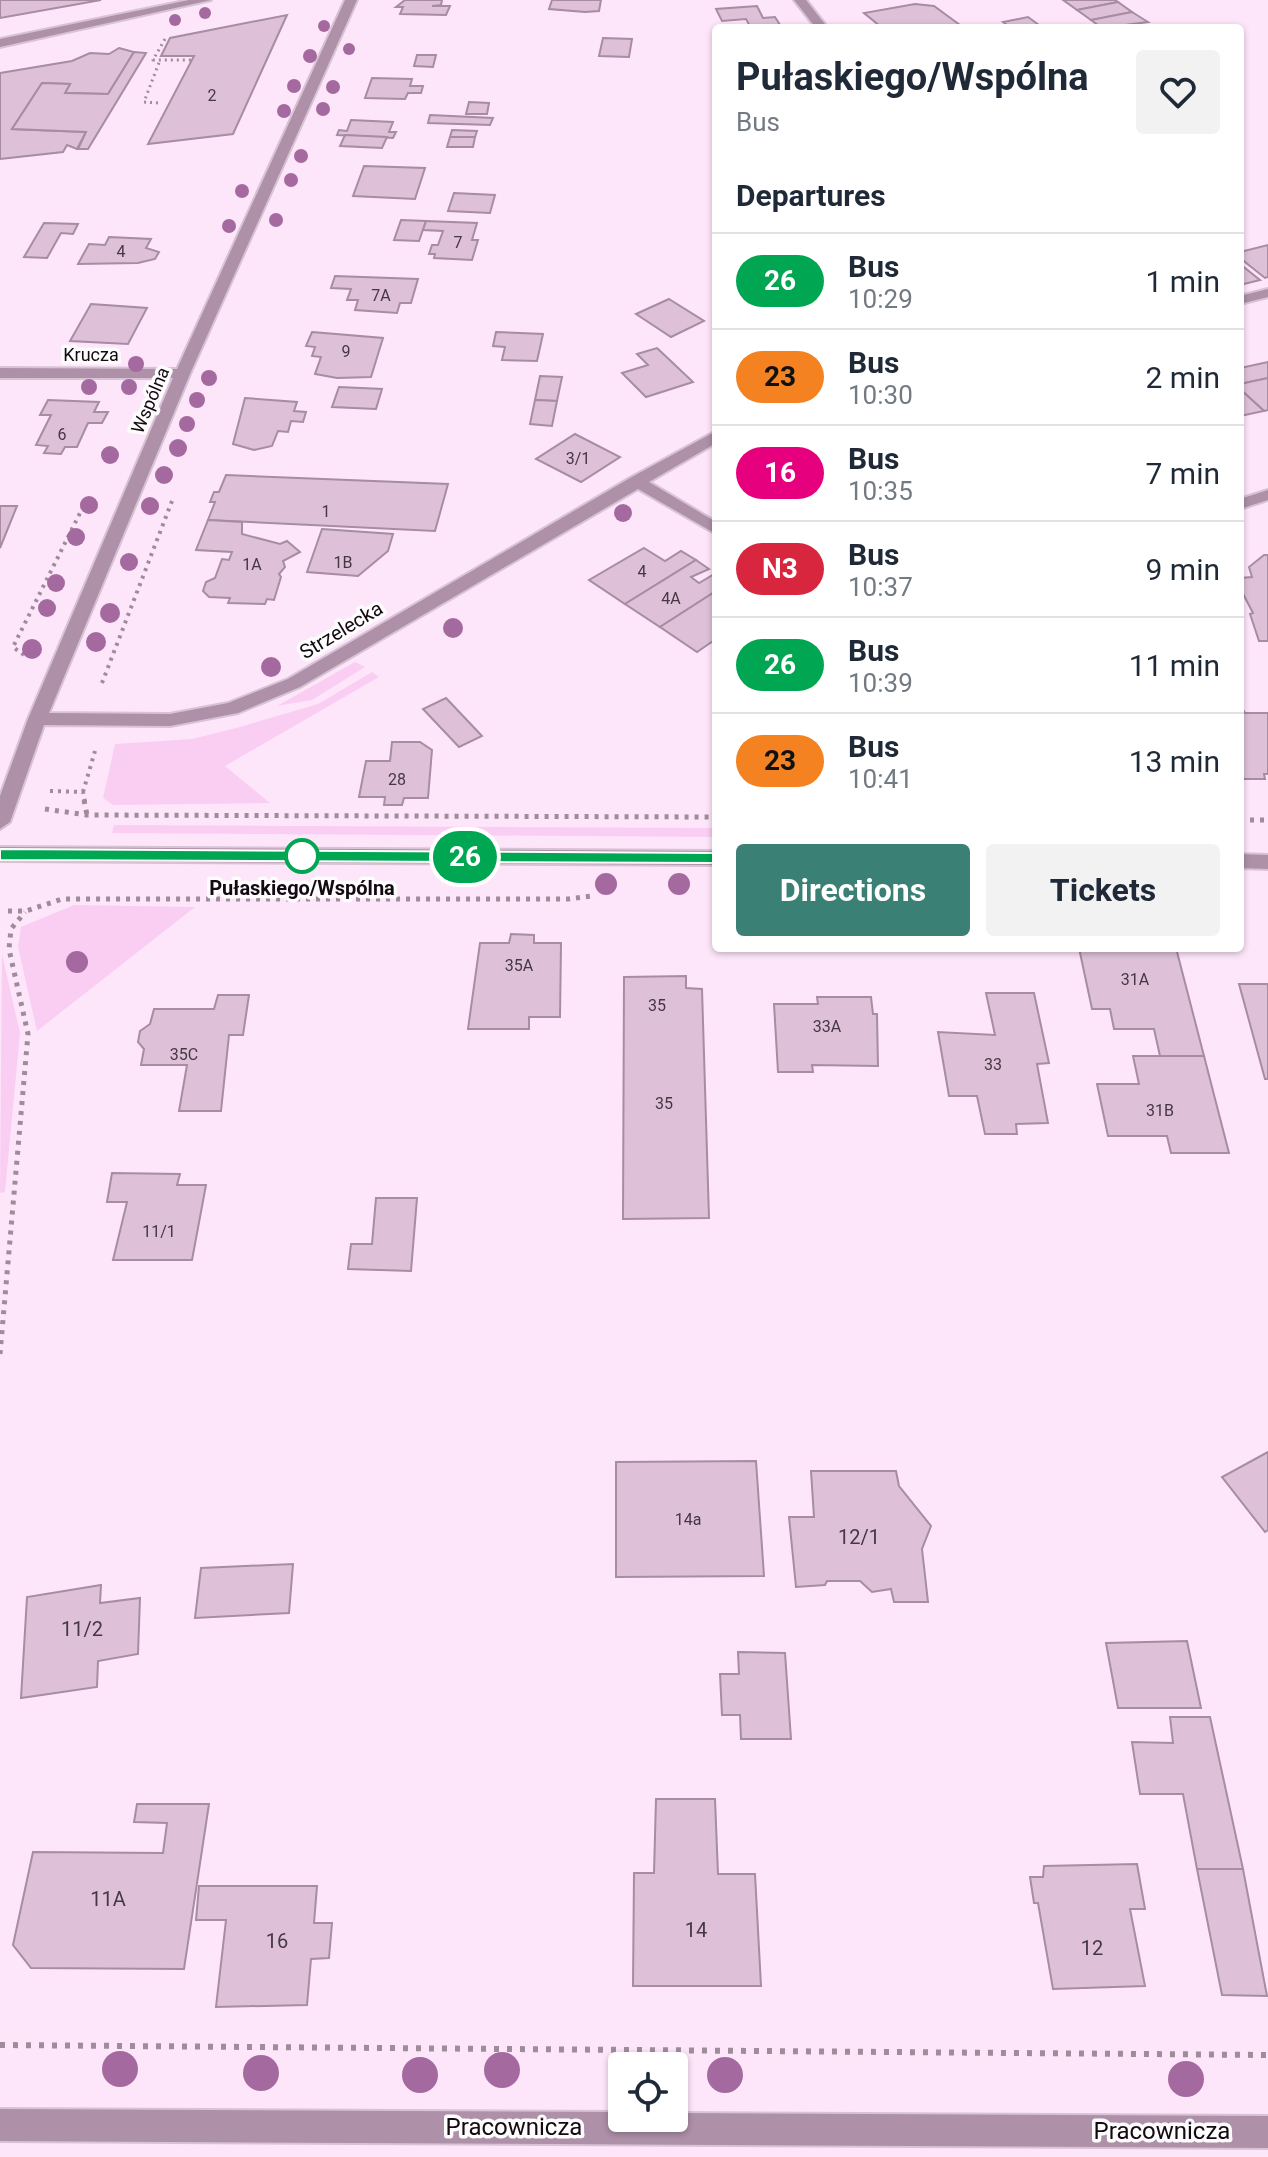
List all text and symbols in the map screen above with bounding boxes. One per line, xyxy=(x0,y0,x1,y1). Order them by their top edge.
button: heart xyxy=(1136,50,1220,134)
text: Pułaskiego/Wspólna xyxy=(736,55,1089,99)
house number: 2 xyxy=(208,86,217,105)
text: Bus xyxy=(736,107,780,137)
text: Departures xyxy=(736,178,886,213)
house number: 7 xyxy=(454,233,463,252)
house number: 4 xyxy=(117,242,126,261)
text: Bus xyxy=(848,249,899,284)
text: 26 xyxy=(764,264,796,297)
text: 1 min xyxy=(1146,264,1220,299)
text: 10:29 xyxy=(848,284,913,314)
house number: 7A xyxy=(371,286,391,305)
house number: 9 xyxy=(342,342,351,361)
street label: Krucza xyxy=(63,344,119,365)
text: Bus xyxy=(848,345,899,380)
text: 23 xyxy=(764,360,796,393)
text: 2 min xyxy=(1146,360,1220,395)
street label: Wspólna xyxy=(127,364,173,436)
text: 10:30 xyxy=(848,380,913,410)
house number: 6 xyxy=(58,425,67,444)
text: Bus xyxy=(848,441,899,476)
house number: 3/1 xyxy=(566,449,590,468)
text: 16 xyxy=(764,456,796,489)
text: 7 min xyxy=(1146,456,1220,491)
text: 10:35 xyxy=(848,476,913,506)
house number: 1 xyxy=(322,502,331,521)
text: Bus xyxy=(848,537,899,572)
text: N3 xyxy=(762,552,798,585)
text: 9 min xyxy=(1146,552,1220,587)
house number: 1B xyxy=(334,553,353,572)
house number: 1A xyxy=(242,555,262,574)
house number: 4 xyxy=(638,562,647,581)
text: 10:37 xyxy=(848,572,913,602)
house number: 4A xyxy=(661,589,681,608)
street label: Strzelecka xyxy=(295,596,387,664)
text: Bus xyxy=(848,633,899,668)
text: 26 xyxy=(764,648,796,681)
text: 11 min xyxy=(1129,648,1220,683)
text: 10:39 xyxy=(848,668,913,698)
text: Bus xyxy=(848,729,899,764)
text: 23 xyxy=(764,744,796,777)
text: 13 min xyxy=(1129,744,1220,779)
text: 10:41 xyxy=(848,764,913,794)
house number: 28 xyxy=(388,770,406,789)
line badge: 26 xyxy=(429,831,501,883)
marker: Pułaskiego/Wspólna xyxy=(285,839,319,873)
text: 26 xyxy=(449,840,481,873)
button: Directions xyxy=(736,844,970,936)
button: Tickets xyxy=(986,844,1220,936)
place label: Pułaskiego/Wspólna xyxy=(209,876,395,900)
house number: 35A xyxy=(505,956,534,975)
house number: 31A xyxy=(1121,970,1150,989)
house number: 35 xyxy=(648,996,666,1015)
house number: 33A xyxy=(813,1017,842,1036)
house number: 35C xyxy=(170,1045,198,1064)
house number: 33 xyxy=(984,1055,1002,1074)
house number: 35 xyxy=(655,1094,673,1113)
house number: 31B xyxy=(1146,1101,1174,1120)
house number: 11/1 xyxy=(142,1222,176,1241)
house number: 14a xyxy=(675,1510,701,1529)
house number: 12/1 xyxy=(838,1525,880,1549)
house number: 11/2 xyxy=(61,1617,103,1641)
house number: 11A xyxy=(90,1887,126,1911)
house number: 14 xyxy=(685,1918,707,1942)
house number: 16 xyxy=(266,1929,288,1953)
house number: 12 xyxy=(1081,1936,1103,1960)
map controls xyxy=(608,2052,688,2132)
button: locate xyxy=(608,2052,688,2132)
street label: Pracownicza xyxy=(446,2113,582,2141)
street label: Pracownicza xyxy=(1094,2117,1230,2145)

